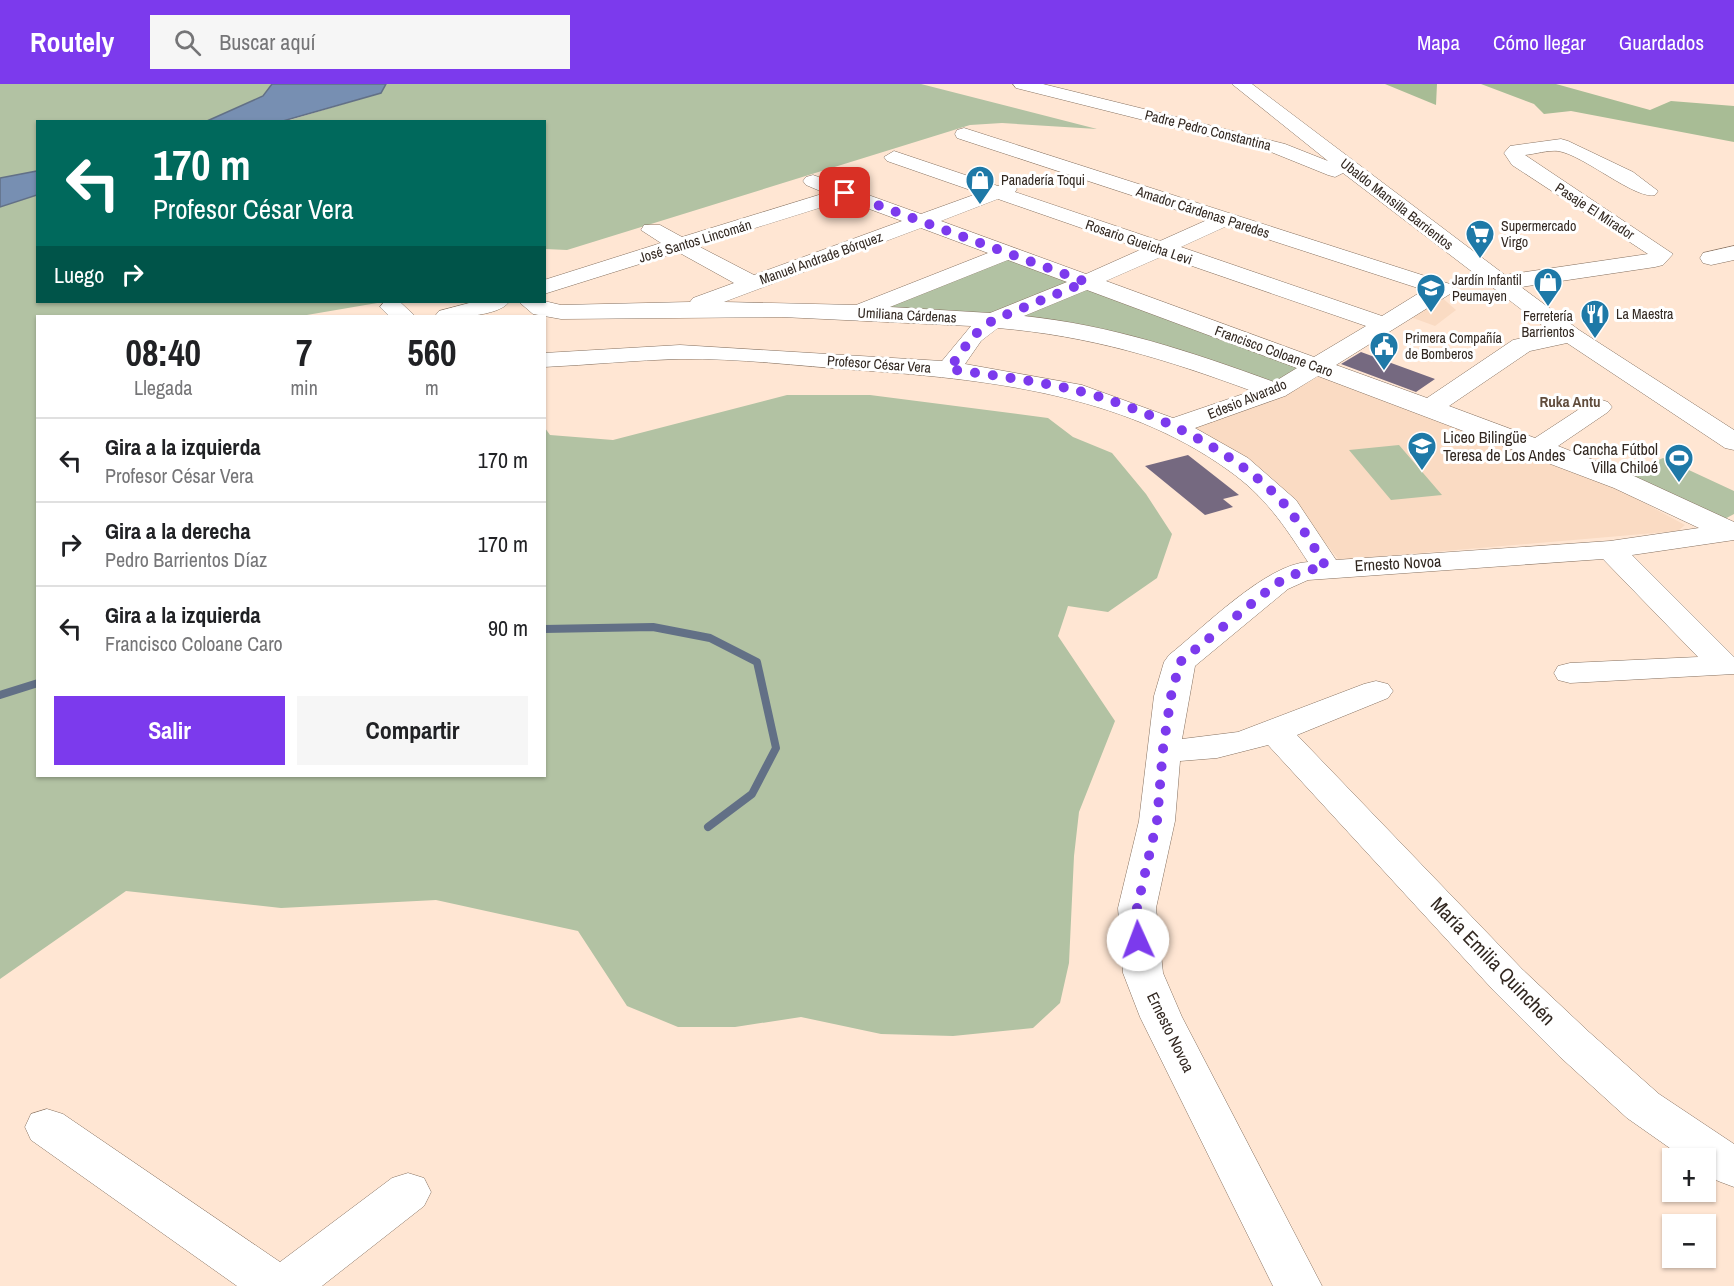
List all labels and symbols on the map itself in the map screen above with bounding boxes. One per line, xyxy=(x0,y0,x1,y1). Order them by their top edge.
street label: Padre Pedro Constantina xyxy=(1143,106,1274,155)
street label: Ubaldo Mansilla Barrientos xyxy=(1337,154,1457,254)
shop icon: Panadería Toqui xyxy=(964,164,996,206)
pin xyxy=(819,167,870,218)
place label: Panadería Toqui xyxy=(1001,171,1085,189)
street label: Pasaje El Mirador xyxy=(1552,179,1638,243)
street label: Amador Cárdenas Paredes xyxy=(1133,182,1272,242)
street label: José Santos Lincomán xyxy=(637,215,753,267)
street label: Rosario Gueicha Levi xyxy=(1083,215,1195,269)
place label: Supermercado Virgo xyxy=(1501,217,1576,251)
supermarket icon: Supermercado Virgo xyxy=(1464,218,1496,260)
street label: Manuel Andrade Bórquez xyxy=(757,227,885,289)
shop icon: Ferretería Barrientos xyxy=(1532,266,1564,308)
place label: Jardín Infantil Peumayen xyxy=(1452,271,1522,305)
school or university icon: Jardín Infantil Peumayen xyxy=(1415,272,1447,314)
restaurant icon: La Maestra xyxy=(1579,298,1611,340)
street label: Umiliana Cárdenas xyxy=(857,303,957,327)
place label: La Maestra xyxy=(1616,305,1674,323)
place label: Ferretería Barrientos xyxy=(1522,307,1575,341)
street label: Francisco Coloane Caro xyxy=(1212,321,1336,381)
place label: Primera Compañía de Bomberos xyxy=(1405,329,1503,363)
public building icon: Primera Compañía de Bomberos xyxy=(1368,330,1400,372)
street label: Profesor César Vera xyxy=(826,351,932,377)
street label: Edesio Alvarado xyxy=(1205,375,1289,423)
district label: Ruka Antu xyxy=(1539,391,1601,412)
place label: Liceo Bilingüe Teresa de Los Andes xyxy=(1443,426,1566,466)
school or university icon: Liceo Bilingüe Teresa de Los Andes xyxy=(1406,430,1438,472)
place label: Cancha Fútbol Villa Chiloé xyxy=(1573,438,1658,478)
sports icon: Cancha Fútbol Villa Chiloé xyxy=(1663,442,1695,484)
street label: Ernesto Novoa xyxy=(1354,550,1443,576)
street label: María Emilia Quinchén xyxy=(1425,891,1562,1031)
position arrow xyxy=(1106,908,1170,972)
street label: Ernesto Novoa xyxy=(1142,988,1200,1076)

